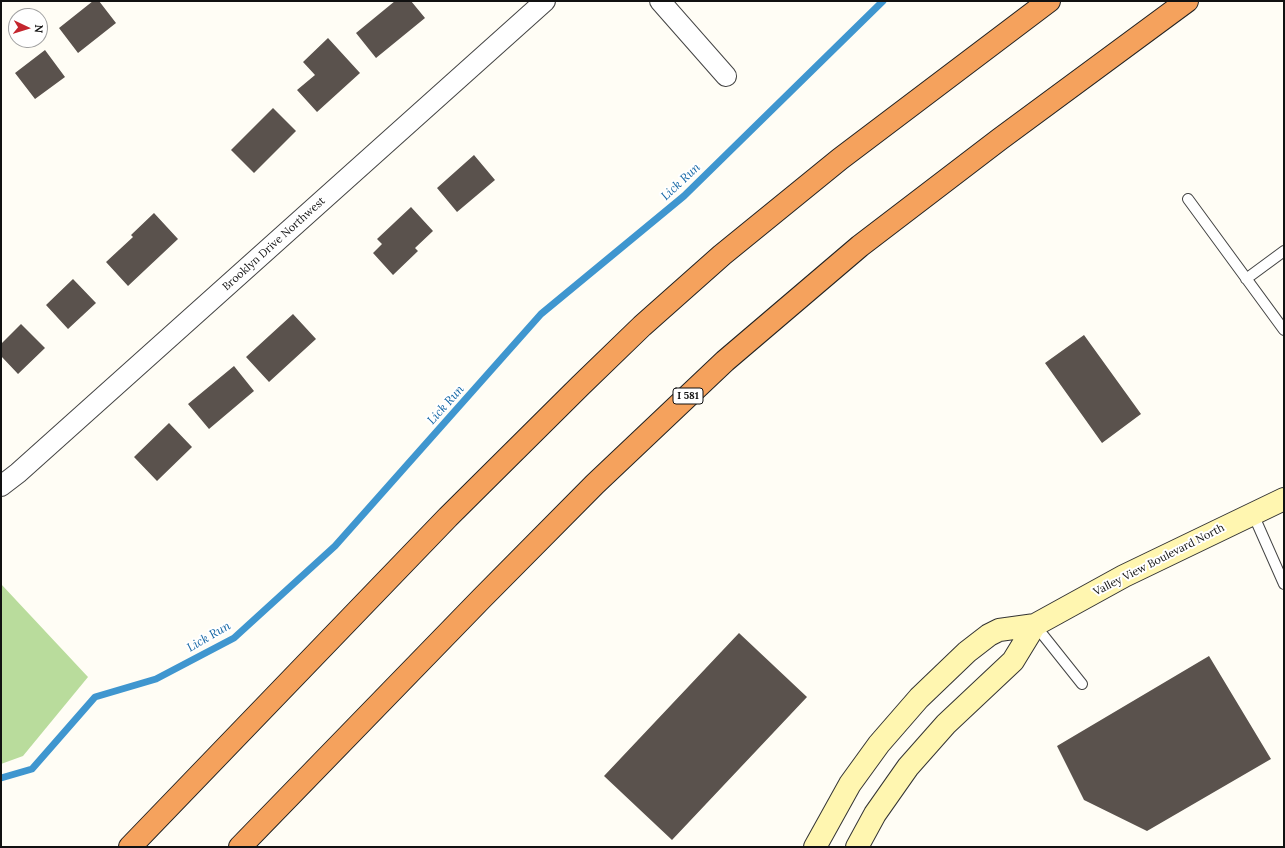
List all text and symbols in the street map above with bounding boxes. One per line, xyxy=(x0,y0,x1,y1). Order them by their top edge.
north arrow xyxy=(8,8,48,48)
text: N xyxy=(32,24,46,33)
water label: Lick Run xyxy=(659,160,703,204)
street label: Brooklyn Drive Northwest xyxy=(220,195,328,293)
water label: Lick Run xyxy=(425,382,467,428)
road number: I 581 xyxy=(673,388,703,404)
street label: Valley View Boulevard North xyxy=(1091,521,1227,599)
water label: Lick Run xyxy=(185,619,233,655)

